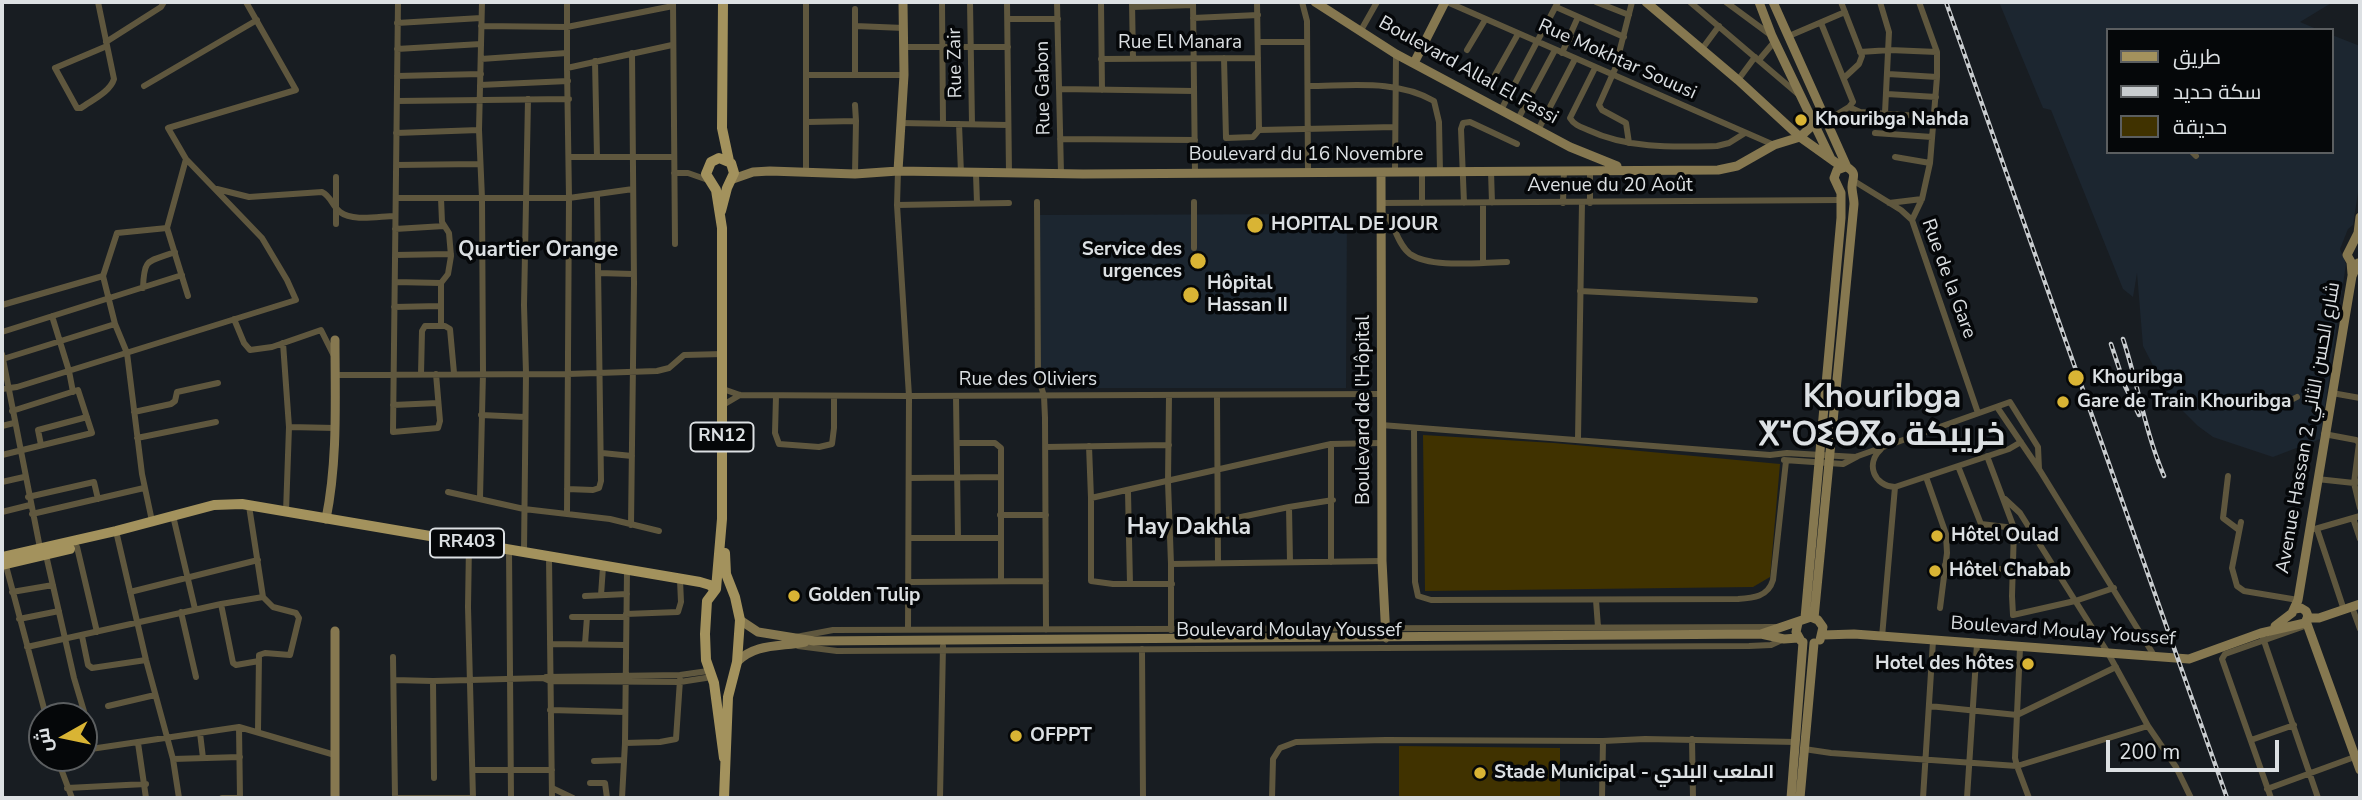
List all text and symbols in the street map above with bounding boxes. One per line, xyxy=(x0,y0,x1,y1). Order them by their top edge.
street label: Boulevard Allal El Fassi xyxy=(1374,12,1562,130)
street label: Rue Mokhtar Souusi xyxy=(1534,15,1700,105)
street label: Rue Zair xyxy=(944,27,968,99)
legend xyxy=(2106,28,2334,154)
street label: Rue El Manara xyxy=(1118,32,1242,54)
street label: Rue Gabon xyxy=(1032,40,1056,136)
text: طريق xyxy=(2173,43,2221,71)
text: سكة حديد xyxy=(2173,78,2261,106)
place label: Khouribga Nahda xyxy=(1815,109,1969,131)
marker: Khouribga Nahda xyxy=(1793,112,1809,128)
text: حديقة xyxy=(2173,113,2227,141)
street label: Boulevard du 16 Novembre xyxy=(1189,144,1423,166)
street label: Avenue du 20 Août xyxy=(1527,175,1693,197)
place label: HOPITAL DE JOUR xyxy=(1271,214,1438,236)
marker: HOPITAL DE JOUR xyxy=(1245,215,1265,235)
street label: Rue de la Gare xyxy=(1916,216,1980,342)
district label: Quartier Orange xyxy=(458,238,618,264)
place label: Service des urgences xyxy=(1082,239,1182,283)
marker: Service des urgences xyxy=(1188,251,1208,271)
place label: Hôpital Hassan II xyxy=(1207,273,1288,317)
street label: Avenue Hassan 2 شارع الحسن الثاني xyxy=(2272,281,2346,575)
marker: Hôpital Hassan II xyxy=(1181,285,1201,305)
street label: Boulevard de l'Hôpital xyxy=(1353,315,1375,505)
place label: Khouribga xyxy=(2092,367,2183,389)
marker: Khouribga xyxy=(2066,368,2086,388)
street label: Rue des Oliviers xyxy=(959,369,1097,391)
district label: Khouribga ⵅⵯⵔⵉⴱⴳⴰ خريبكة xyxy=(1759,379,2005,457)
place label: Gare de Train Khouribga xyxy=(2077,391,2291,413)
marker: Gare de Train Khouribga xyxy=(2055,394,2071,410)
road number: RN12 xyxy=(690,422,754,452)
district label: Hay Dakhla xyxy=(1127,514,1251,542)
place label: Hôtel Oulad xyxy=(1951,525,2059,547)
road number: RR403 xyxy=(430,528,504,558)
marker: Hôtel Oulad xyxy=(1929,528,1945,544)
place label: Hôtel Chabab xyxy=(1949,560,2071,582)
marker: Hôtel Chabab xyxy=(1927,563,1943,579)
place label: Golden Tulip xyxy=(808,585,921,607)
marker: Golden Tulip xyxy=(786,588,802,604)
street label: Boulevard Moulay Youssef xyxy=(1950,613,2176,651)
street label: Boulevard Moulay Youssef xyxy=(1176,620,1402,642)
place label: Hotel des hôtes xyxy=(1875,653,2014,675)
marker: Hotel des hôtes xyxy=(2020,656,2036,672)
north arrow xyxy=(28,702,98,772)
place label: OFPPT xyxy=(1030,725,1092,747)
text: ش xyxy=(29,726,59,754)
scale bar xyxy=(2110,726,2283,770)
marker: OFPPT xyxy=(1008,728,1024,744)
text: 200 m xyxy=(2119,738,2180,766)
place label: Stade Municipal - الملعب البلدي xyxy=(1494,762,1774,784)
marker: Stade Municipal - الملعب البلدي xyxy=(1472,765,1488,781)

